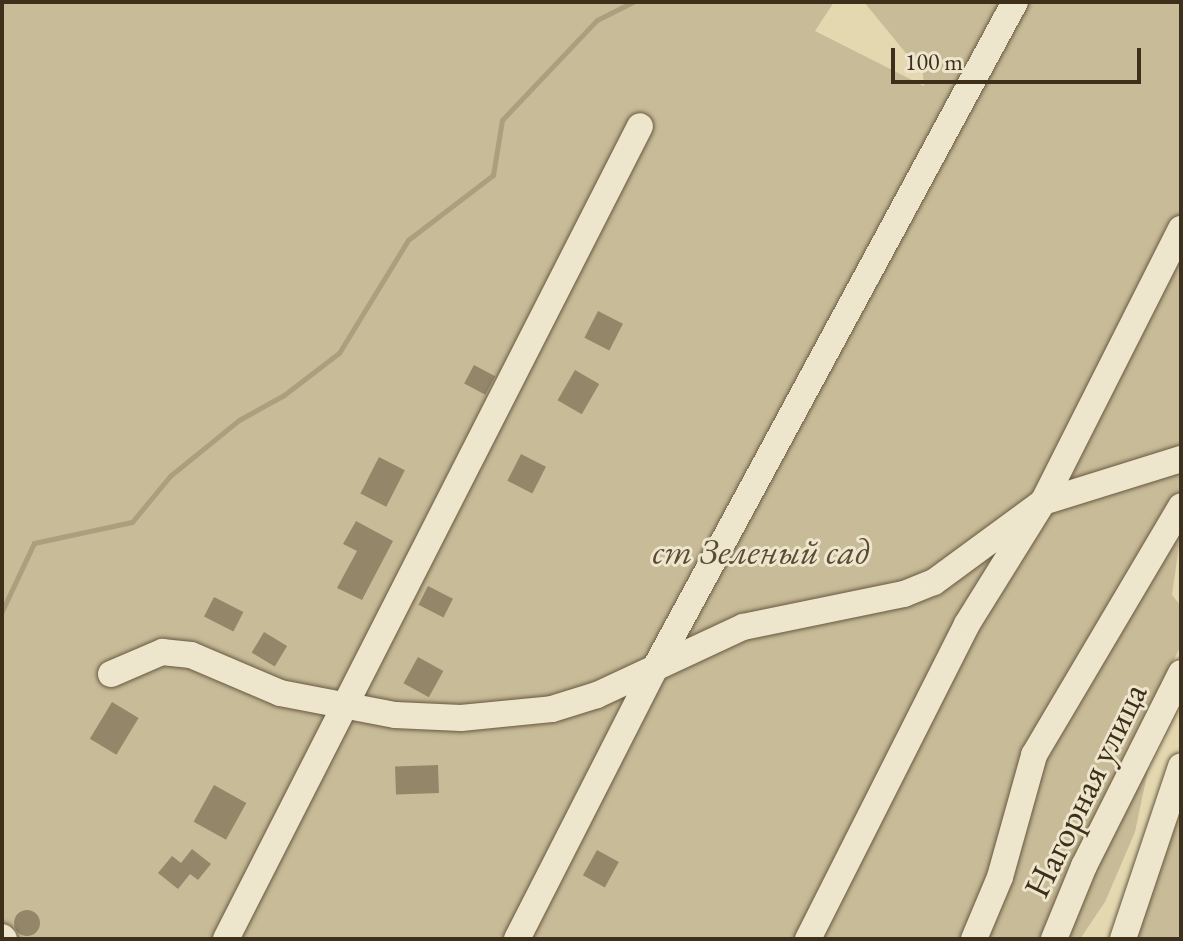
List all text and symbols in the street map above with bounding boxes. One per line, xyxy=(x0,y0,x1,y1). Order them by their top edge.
scale bar xyxy=(895,32,1145,82)
text: 100 m xyxy=(905,46,963,77)
park label: ст Зеленый сад xyxy=(653,530,869,574)
street label: Нагорная улица xyxy=(1014,676,1156,904)

